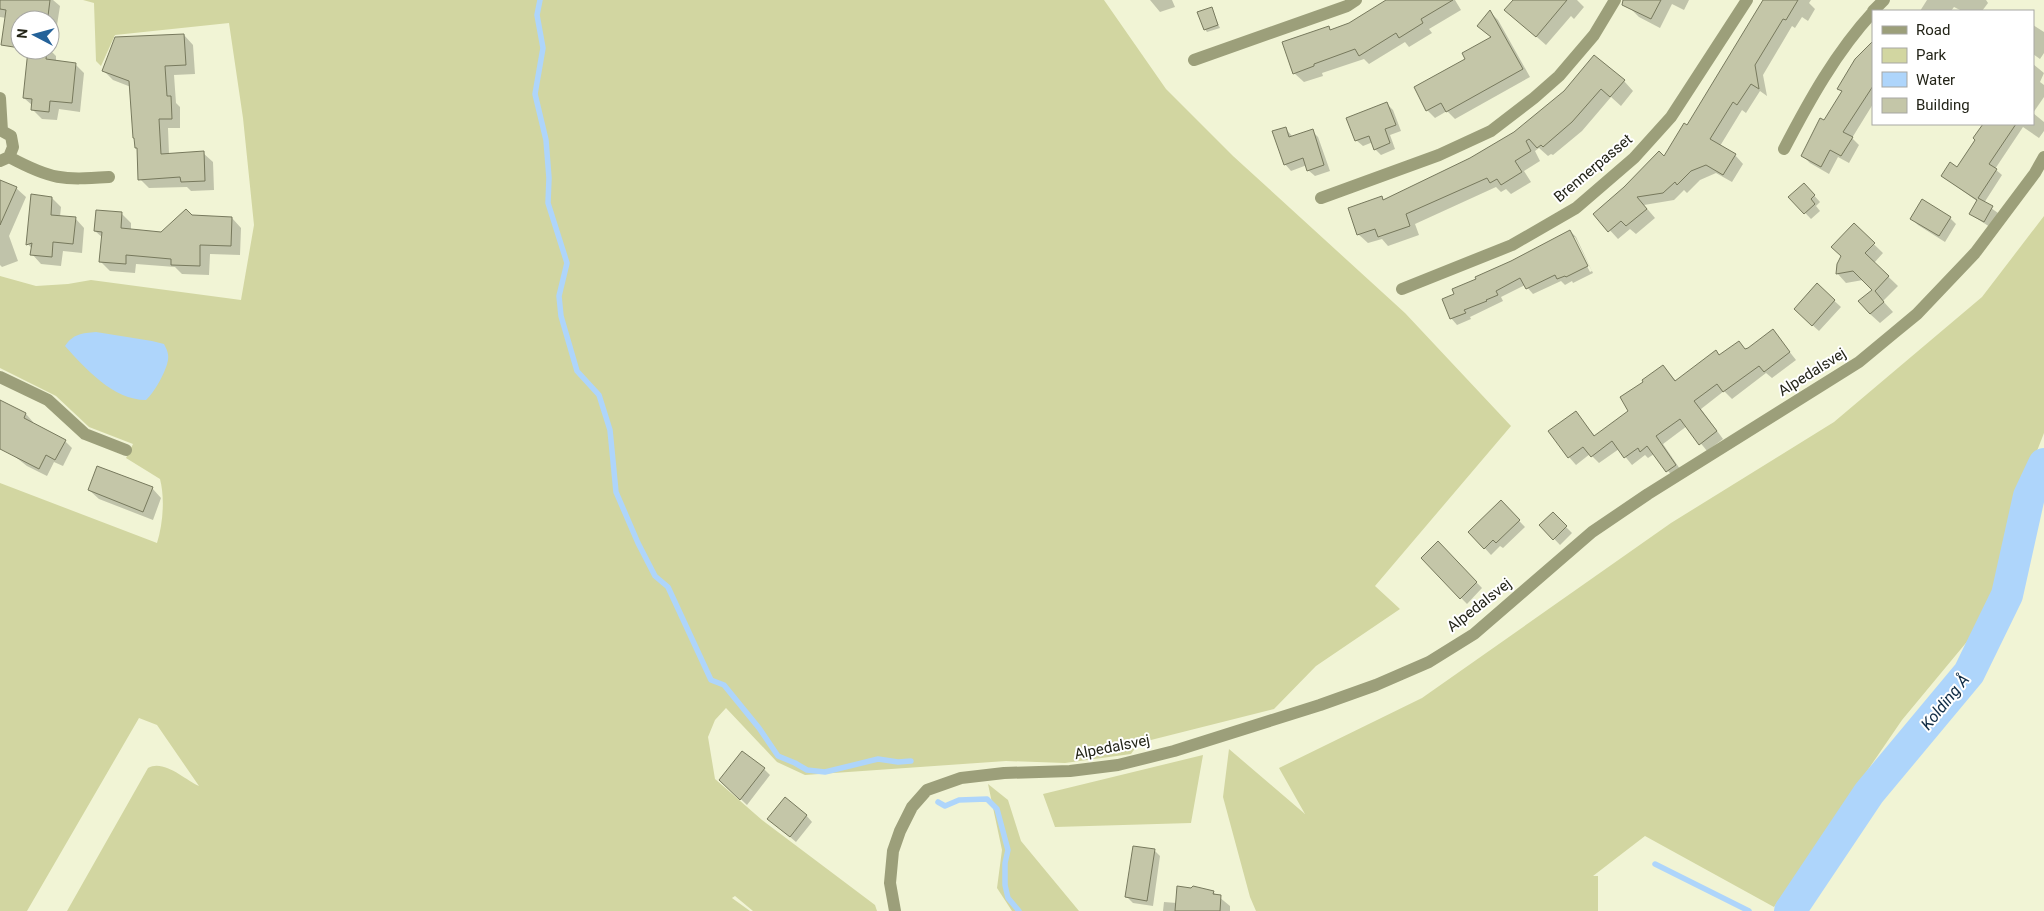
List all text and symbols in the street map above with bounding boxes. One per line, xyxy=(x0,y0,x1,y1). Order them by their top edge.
north arrow xyxy=(10,10,60,60)
legend xyxy=(1872,10,2034,125)
text: Road xyxy=(1916,21,1950,39)
text: N xyxy=(14,28,31,39)
text: Park xyxy=(1916,46,1947,64)
text: Water xyxy=(1916,71,1955,89)
text: Building xyxy=(1916,96,1970,114)
street label: Brennerpasset xyxy=(1550,130,1636,206)
street label: Alpedalsvej xyxy=(1775,344,1849,400)
street label: Alpedalsvej xyxy=(1443,574,1515,636)
water label: Kolding Å xyxy=(1916,670,1973,734)
street label: Alpedalsvej xyxy=(1073,731,1151,763)

